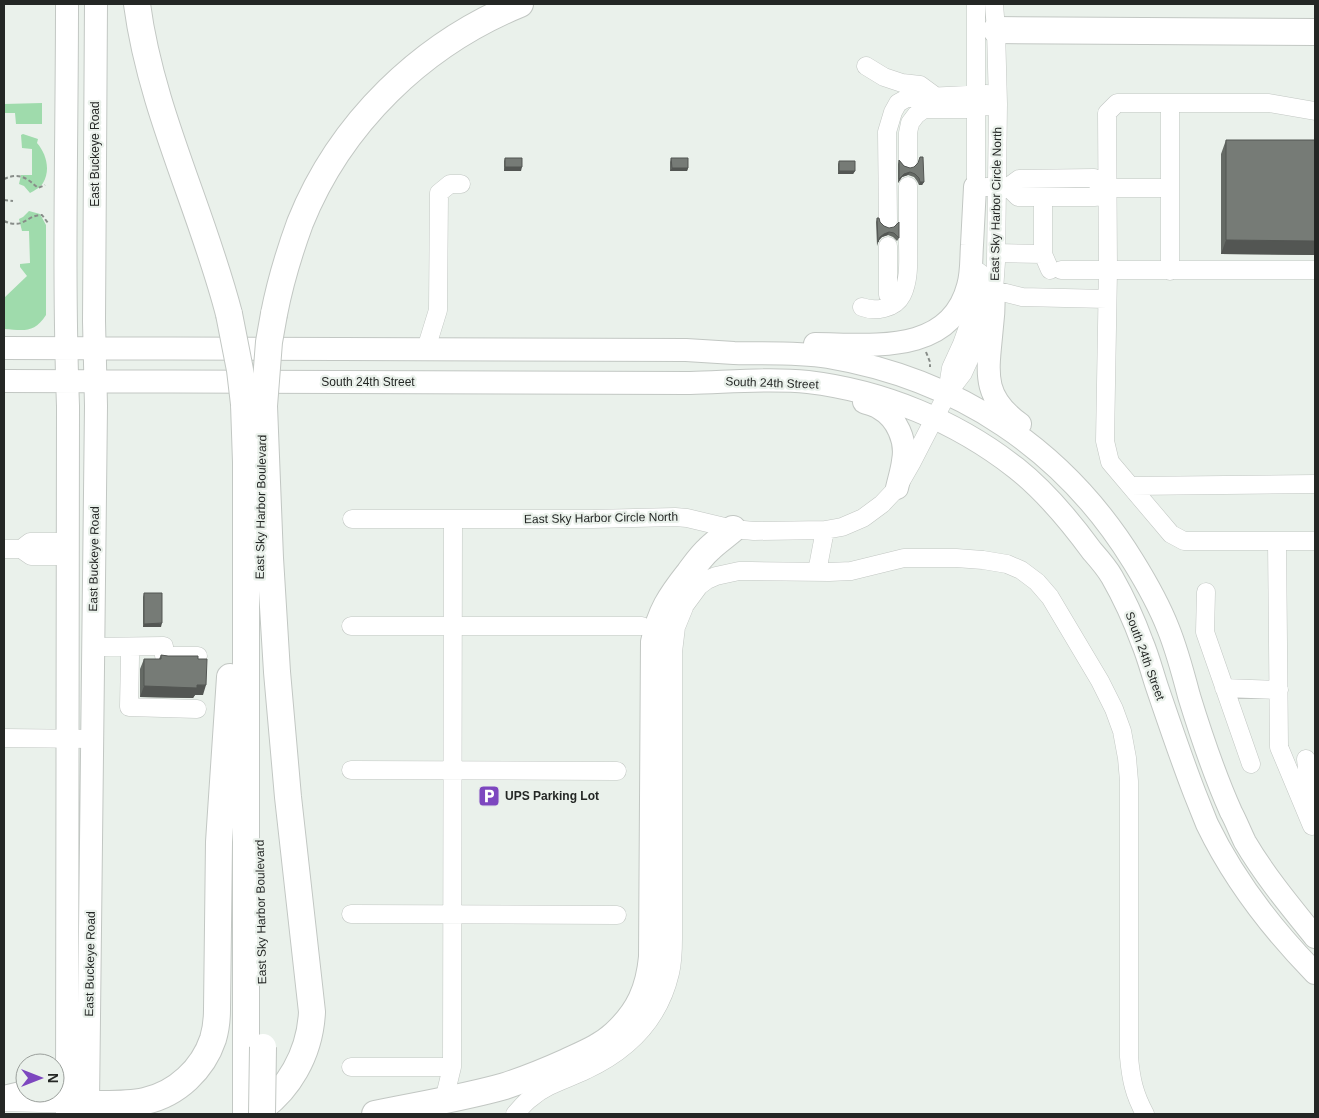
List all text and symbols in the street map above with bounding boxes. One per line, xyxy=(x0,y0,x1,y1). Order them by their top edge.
street label: East Buckeye Road xyxy=(88,101,102,207)
street label: East Sky Harbor Circle North xyxy=(988,127,1004,281)
street label: South 24th Street xyxy=(725,374,820,392)
street label: South 24th Street xyxy=(321,375,415,389)
street label: East Sky Harbor Boulevard xyxy=(253,435,269,579)
street label: East Buckeye Road xyxy=(86,506,102,612)
street label: East Sky Harbor Circle North xyxy=(524,510,678,526)
street label: South 24th Street xyxy=(1122,610,1168,703)
parking icon: UPS Parking Lot xyxy=(477,784,501,808)
place label: UPS Parking Lot xyxy=(505,789,599,803)
street label: East Sky Harbor Boulevard xyxy=(253,840,269,984)
street label: East Buckeye Road xyxy=(82,911,98,1017)
north arrow xyxy=(15,1053,65,1103)
text: N xyxy=(45,1073,61,1083)

